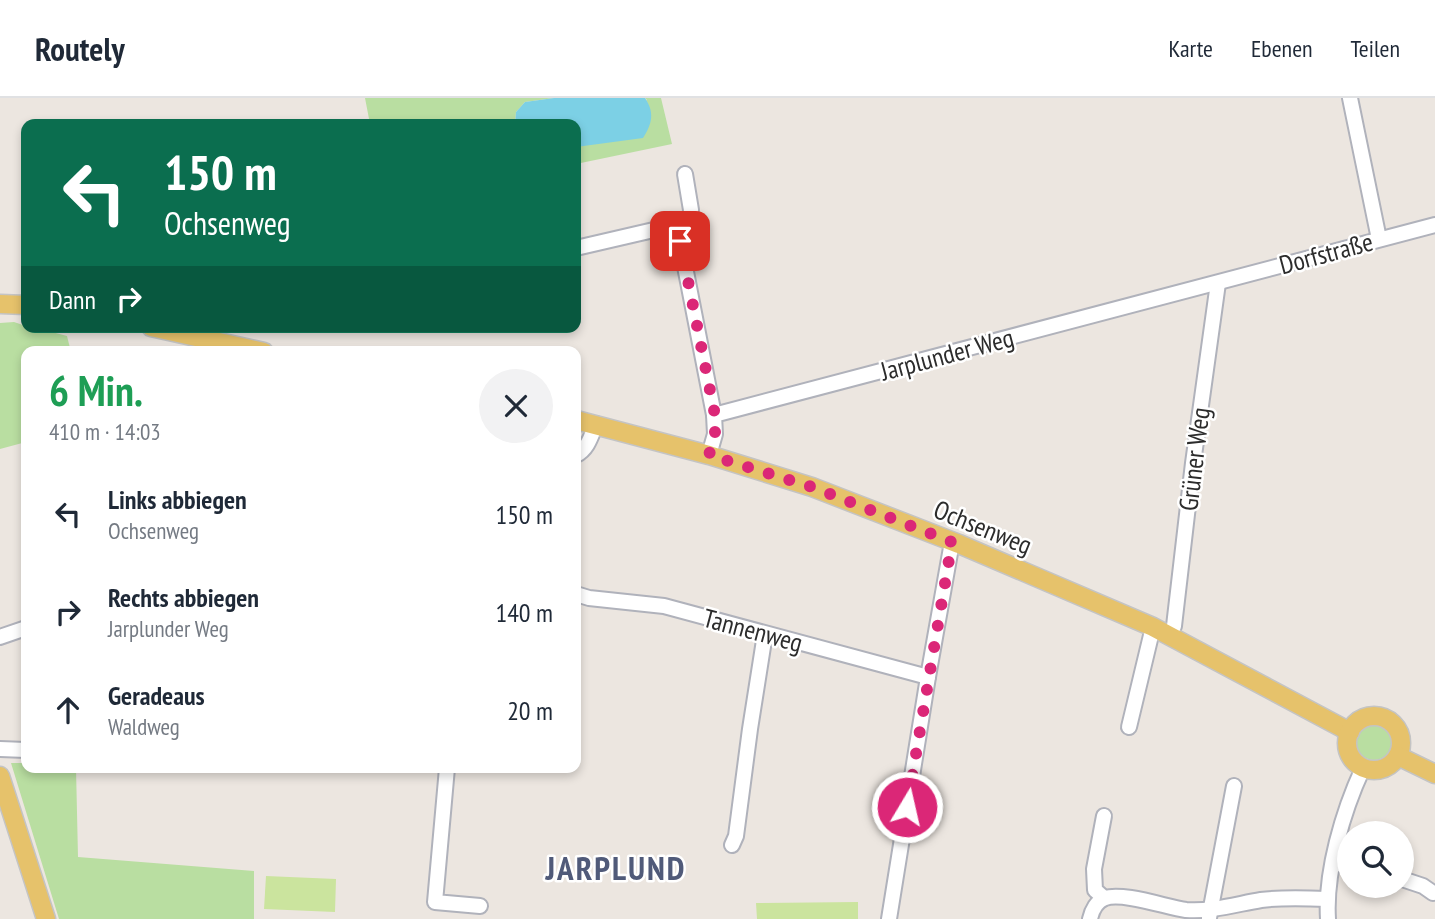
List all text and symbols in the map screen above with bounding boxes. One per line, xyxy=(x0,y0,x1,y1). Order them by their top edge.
text: Routely xyxy=(35,27,125,70)
text: Karte xyxy=(1169,33,1213,64)
text: Ebenen xyxy=(1251,33,1313,64)
text: Teilen xyxy=(1351,33,1400,64)
text: 150 m xyxy=(164,140,277,204)
icon: left xyxy=(49,147,140,238)
text: Ochsenweg xyxy=(164,202,291,244)
pin xyxy=(650,211,710,271)
icon: arrive xyxy=(661,222,699,260)
street label: Dorfstraße xyxy=(1276,225,1376,281)
icon: right xyxy=(110,280,148,318)
text: Dann xyxy=(49,283,96,316)
street label: Jarplunder Weg xyxy=(876,320,1017,388)
text: 6 Min. xyxy=(49,363,143,418)
button: close xyxy=(479,369,553,443)
street label: Grüner Weg xyxy=(1171,405,1217,513)
text: 410 m · 14:03 xyxy=(49,417,161,446)
text: Links abbiegen xyxy=(108,483,247,516)
street label: Ochsenweg xyxy=(929,492,1037,562)
icon: left xyxy=(49,495,87,533)
text: 150 m xyxy=(495,498,553,531)
text: Ochsenweg xyxy=(108,516,199,545)
text: Rechts abbiegen xyxy=(108,581,259,614)
icon: right xyxy=(49,593,87,631)
text: 140 m xyxy=(495,596,553,629)
street label: Tannenweg xyxy=(700,601,806,659)
text: Jarplunder Weg xyxy=(108,614,229,643)
text: Geradeaus xyxy=(108,679,205,712)
icon: ahead xyxy=(49,691,87,729)
text: 20 m xyxy=(507,694,553,727)
text: Waldweg xyxy=(108,712,180,741)
position arrow xyxy=(870,770,944,844)
map controls xyxy=(1337,821,1414,898)
button: search xyxy=(1337,821,1414,898)
district label: JARPLUND xyxy=(545,846,686,889)

